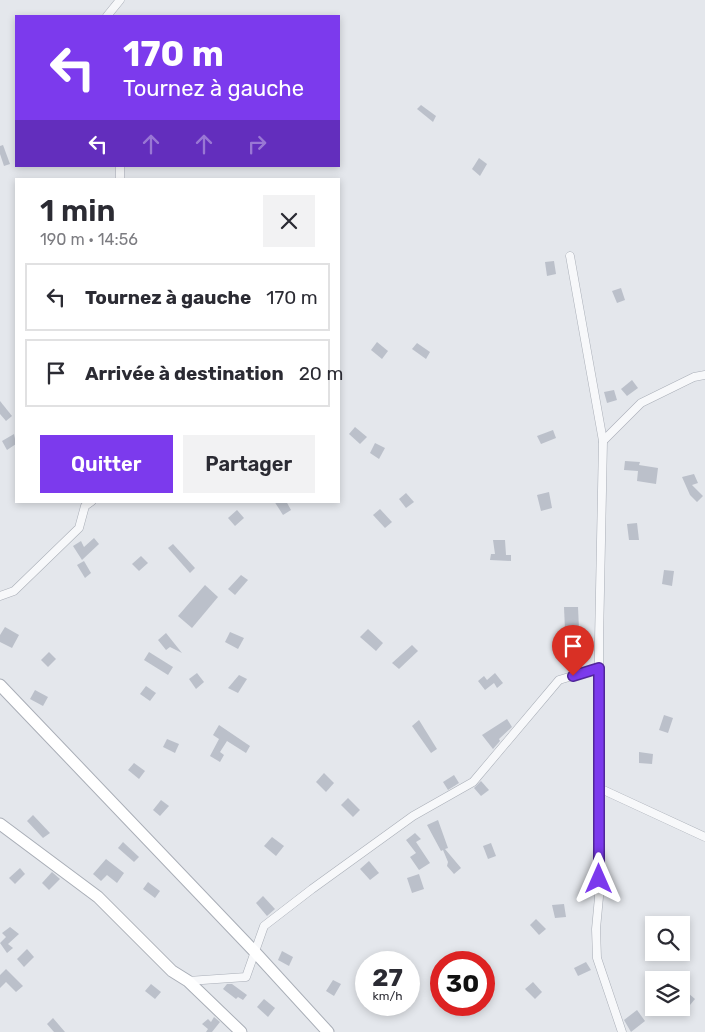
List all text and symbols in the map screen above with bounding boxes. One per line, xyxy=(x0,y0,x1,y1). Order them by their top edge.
text: 170 m xyxy=(123,33,224,75)
icon: left xyxy=(40,35,105,100)
text: Tournez à gauche xyxy=(123,75,304,102)
icon: left xyxy=(84,130,112,158)
icon: ahead xyxy=(137,130,165,158)
icon: ahead xyxy=(190,130,218,158)
icon: right xyxy=(243,130,271,158)
text: 1 min xyxy=(40,193,115,229)
button: close xyxy=(263,195,315,247)
text: 190 m · 14:56 xyxy=(40,230,138,249)
icon: left xyxy=(42,283,70,311)
text: Tournez à gauche xyxy=(85,286,251,309)
text: 170 m xyxy=(266,286,318,309)
icon: arrive xyxy=(42,359,70,387)
text: Arrivée à destination xyxy=(85,362,284,385)
text: 20 m xyxy=(299,362,343,385)
button: Quitter xyxy=(40,435,173,493)
button: Partager xyxy=(183,435,315,493)
pin xyxy=(552,625,594,676)
icon: arrive xyxy=(559,632,587,660)
position arrow xyxy=(572,852,624,904)
map controls xyxy=(645,916,690,1016)
button: search xyxy=(645,916,690,961)
speed limit sign: 30 xyxy=(430,951,495,1016)
text: 27 xyxy=(372,963,403,992)
button: layers xyxy=(645,971,690,1016)
text: km/h xyxy=(373,989,402,1003)

